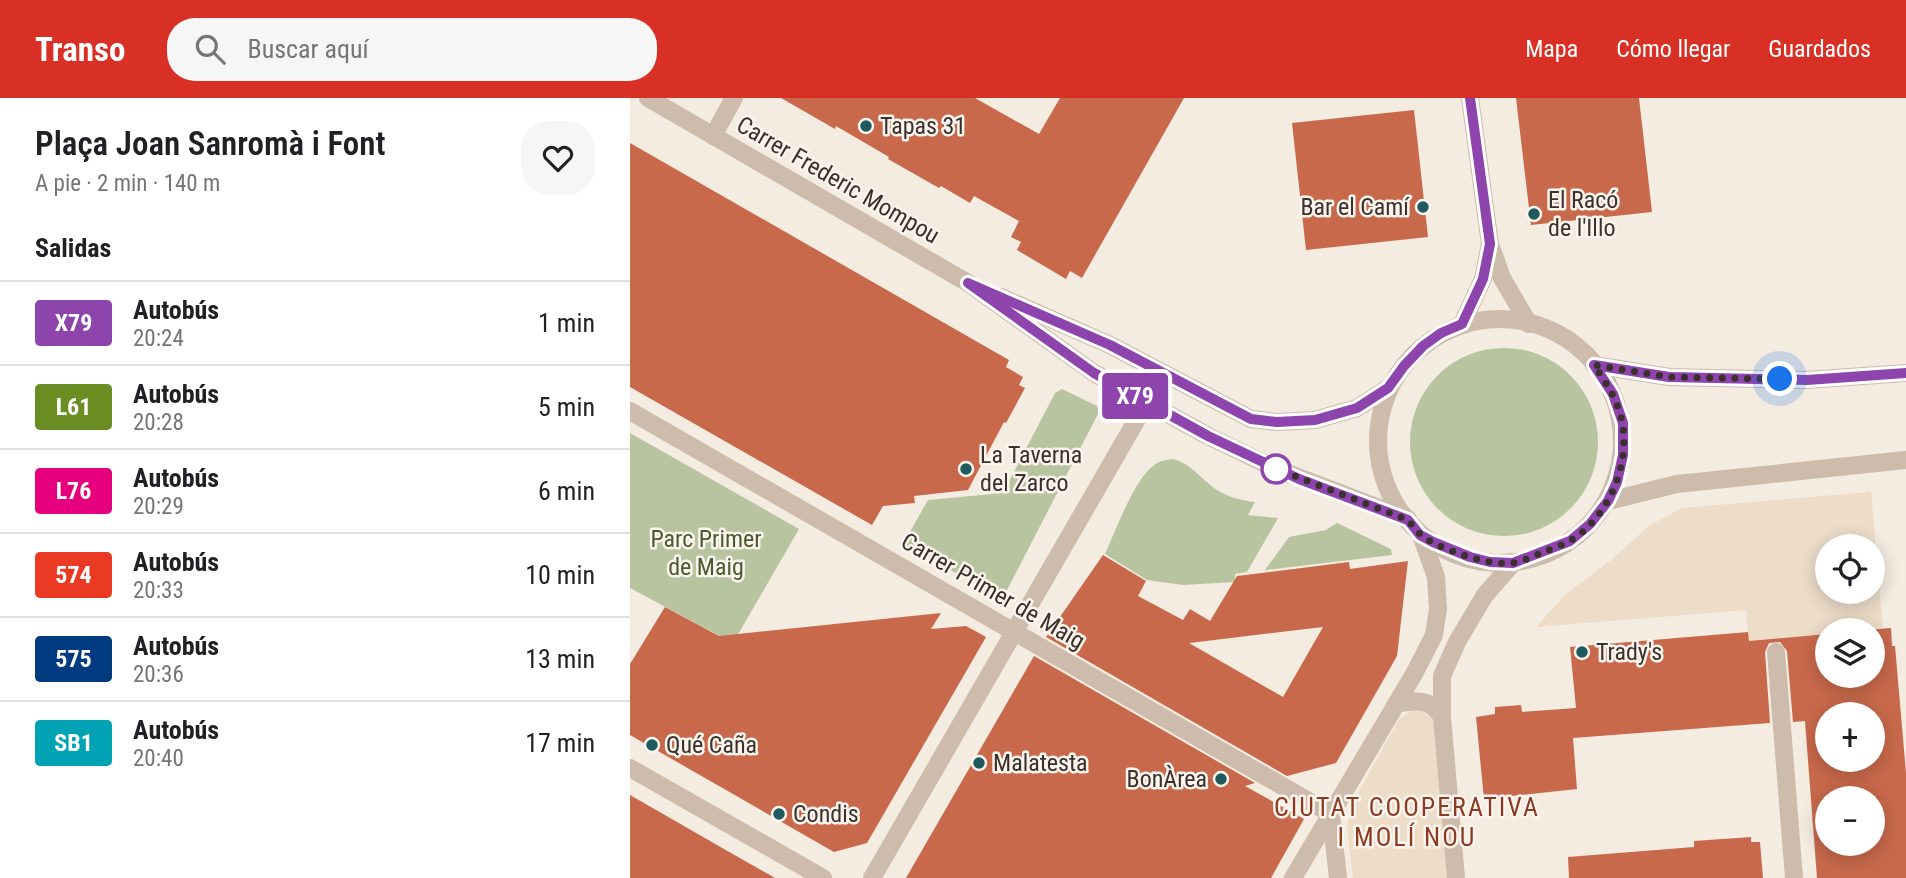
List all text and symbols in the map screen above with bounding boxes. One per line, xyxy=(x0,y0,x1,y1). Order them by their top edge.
search box xyxy=(167,18,657,81)
text: Transo xyxy=(35,30,125,69)
icon: search xyxy=(191,30,229,68)
text: Buscar aquí xyxy=(247,34,369,64)
text: Mapa xyxy=(1525,35,1578,63)
text: Cómo llegar xyxy=(1616,35,1730,63)
text: Guardados xyxy=(1768,35,1871,63)
street label: Carrer Frederic Mompou xyxy=(732,111,944,249)
place label: Tapas 31 xyxy=(880,112,966,140)
marker: Tapas 31 xyxy=(858,118,874,134)
button: heart xyxy=(521,121,595,195)
text: Plaça Joan Sanromà i Font xyxy=(35,124,386,163)
text: A pie · 2 min · 140 m xyxy=(35,170,220,197)
place label: El Racó de l'Illo xyxy=(1548,186,1618,242)
place label: Bar el Camí xyxy=(1300,193,1410,221)
marker: Bar el Camí xyxy=(1415,199,1431,215)
marker: El Racó de l'Illo xyxy=(1526,206,1542,222)
text: Salidas xyxy=(35,233,111,263)
text: Autobús xyxy=(133,295,219,325)
text: 1 min xyxy=(538,308,595,338)
text: X79 xyxy=(55,309,92,337)
text: 20:24 xyxy=(133,325,184,352)
your location xyxy=(1762,361,1797,396)
line badge: X79 xyxy=(1095,373,1175,419)
text: Autobús xyxy=(133,379,219,409)
text: X79 xyxy=(1116,382,1154,410)
text: 5 min xyxy=(538,392,595,422)
text: L61 xyxy=(56,393,91,421)
text: 20:28 xyxy=(133,409,184,436)
place label: La Taverna del Zarco xyxy=(980,441,1082,497)
unlabelled marker xyxy=(1261,454,1291,484)
marker: La Taverna del Zarco xyxy=(958,461,974,477)
text: Autobús xyxy=(133,463,219,493)
text: 6 min xyxy=(538,476,595,506)
text: L76 xyxy=(56,477,91,505)
text: 20:29 xyxy=(133,493,184,520)
park label: Parc Primer de Maig xyxy=(650,525,762,581)
street label: Carrer Primer de Maig xyxy=(896,527,1090,655)
map controls xyxy=(1815,534,1885,856)
button: locate xyxy=(1815,534,1885,604)
text: Autobús xyxy=(133,547,219,577)
text: 10 min xyxy=(525,560,595,590)
text: 574 xyxy=(55,561,92,589)
text: 20:33 xyxy=(133,577,184,604)
button: layers xyxy=(1815,618,1885,688)
text: Autobús xyxy=(133,631,219,661)
place label: Trady's xyxy=(1596,638,1662,666)
text: 13 min xyxy=(525,644,595,674)
marker: Trady's xyxy=(1574,644,1590,660)
text: 575 xyxy=(55,645,92,673)
text: 20:36 xyxy=(133,661,184,688)
button: + xyxy=(1815,702,1885,772)
text: Autobús xyxy=(133,715,219,745)
text: 17 min xyxy=(525,728,595,758)
text: SB1 xyxy=(54,729,93,757)
place label: Qué Caña xyxy=(666,731,757,759)
marker: Qué Caña xyxy=(644,737,660,753)
text: 20:40 xyxy=(133,745,184,772)
place label: Malatesta xyxy=(993,749,1088,777)
marker: Malatesta xyxy=(971,755,987,771)
place label: BonÀrea xyxy=(1127,765,1207,793)
marker: BonÀrea xyxy=(1213,771,1229,787)
button: − xyxy=(1815,786,1885,856)
district label: CIUTAT COOPERATIVA I MOLÍ NOU xyxy=(1274,792,1540,852)
place label: Condis xyxy=(793,800,859,828)
marker: Condis xyxy=(771,806,787,822)

